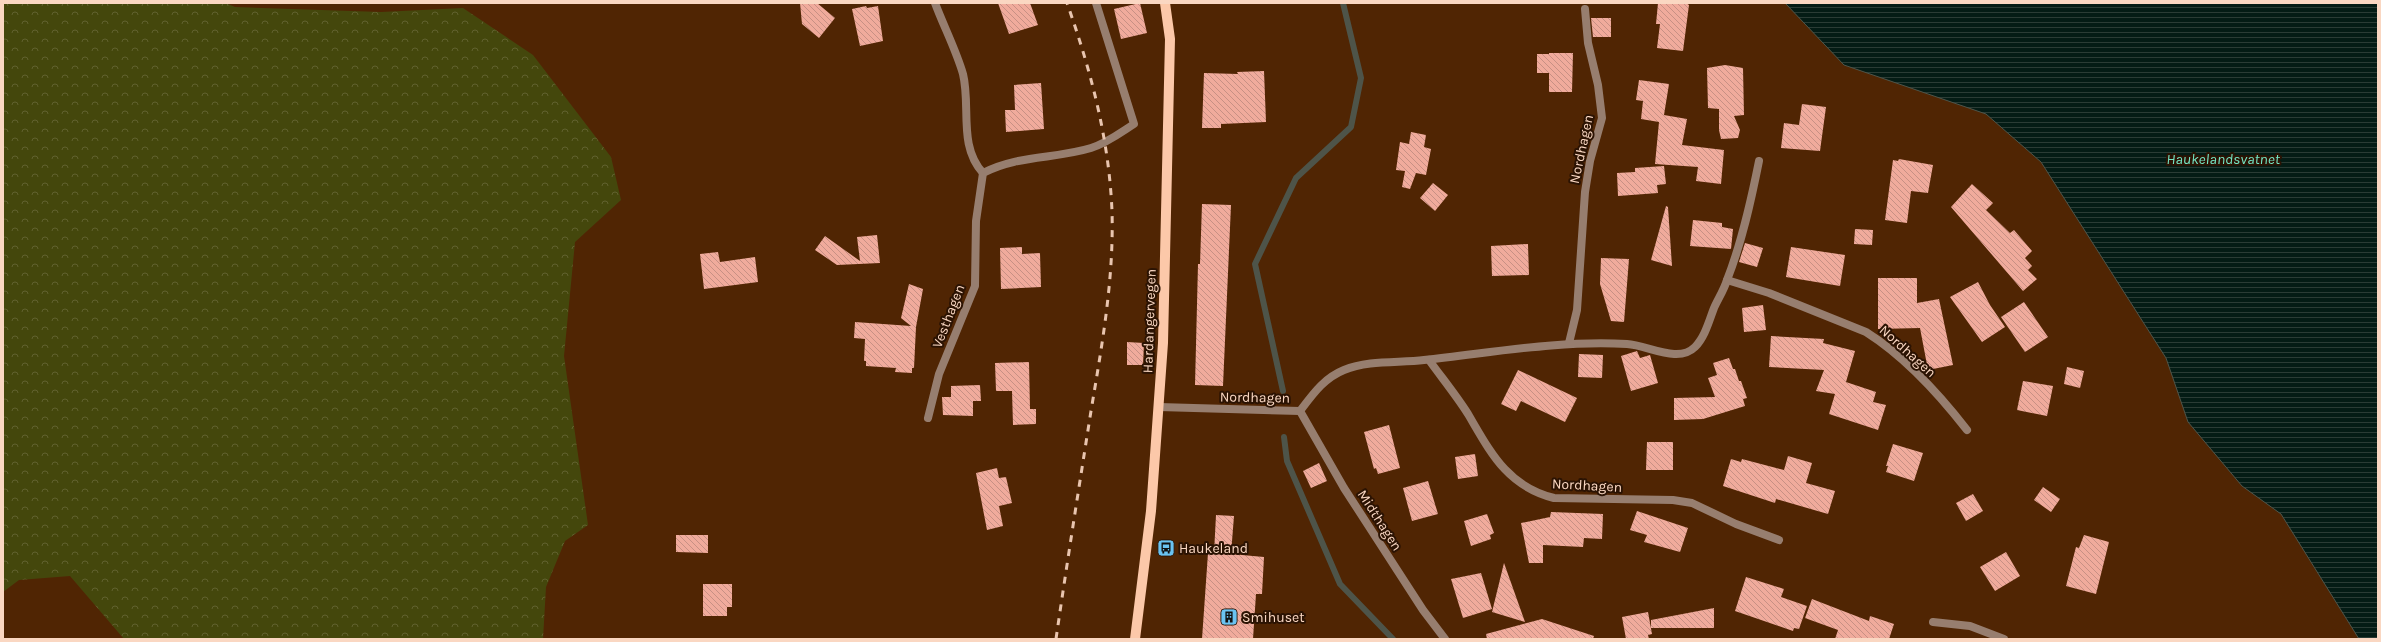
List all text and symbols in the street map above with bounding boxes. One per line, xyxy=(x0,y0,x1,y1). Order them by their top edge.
street label: Nordhagen xyxy=(1566,113,1597,185)
water label: Haukelandsvatnet xyxy=(2166,150,2281,168)
street label: Hardangervegen xyxy=(1139,269,1160,374)
street label: Vesthagen xyxy=(929,282,968,350)
street label: Nordhagen xyxy=(1876,322,1939,381)
street label: Nordhagen xyxy=(1220,388,1290,407)
street label: Nordhagen xyxy=(1551,475,1623,496)
street label: Midthagen xyxy=(1354,487,1406,554)
bus stop icon: Haukeland xyxy=(1156,538,1176,558)
place label: Haukeland xyxy=(1179,540,1248,557)
building icon: Smihuset xyxy=(1219,607,1239,627)
place label: Smihuset xyxy=(1242,609,1304,626)

